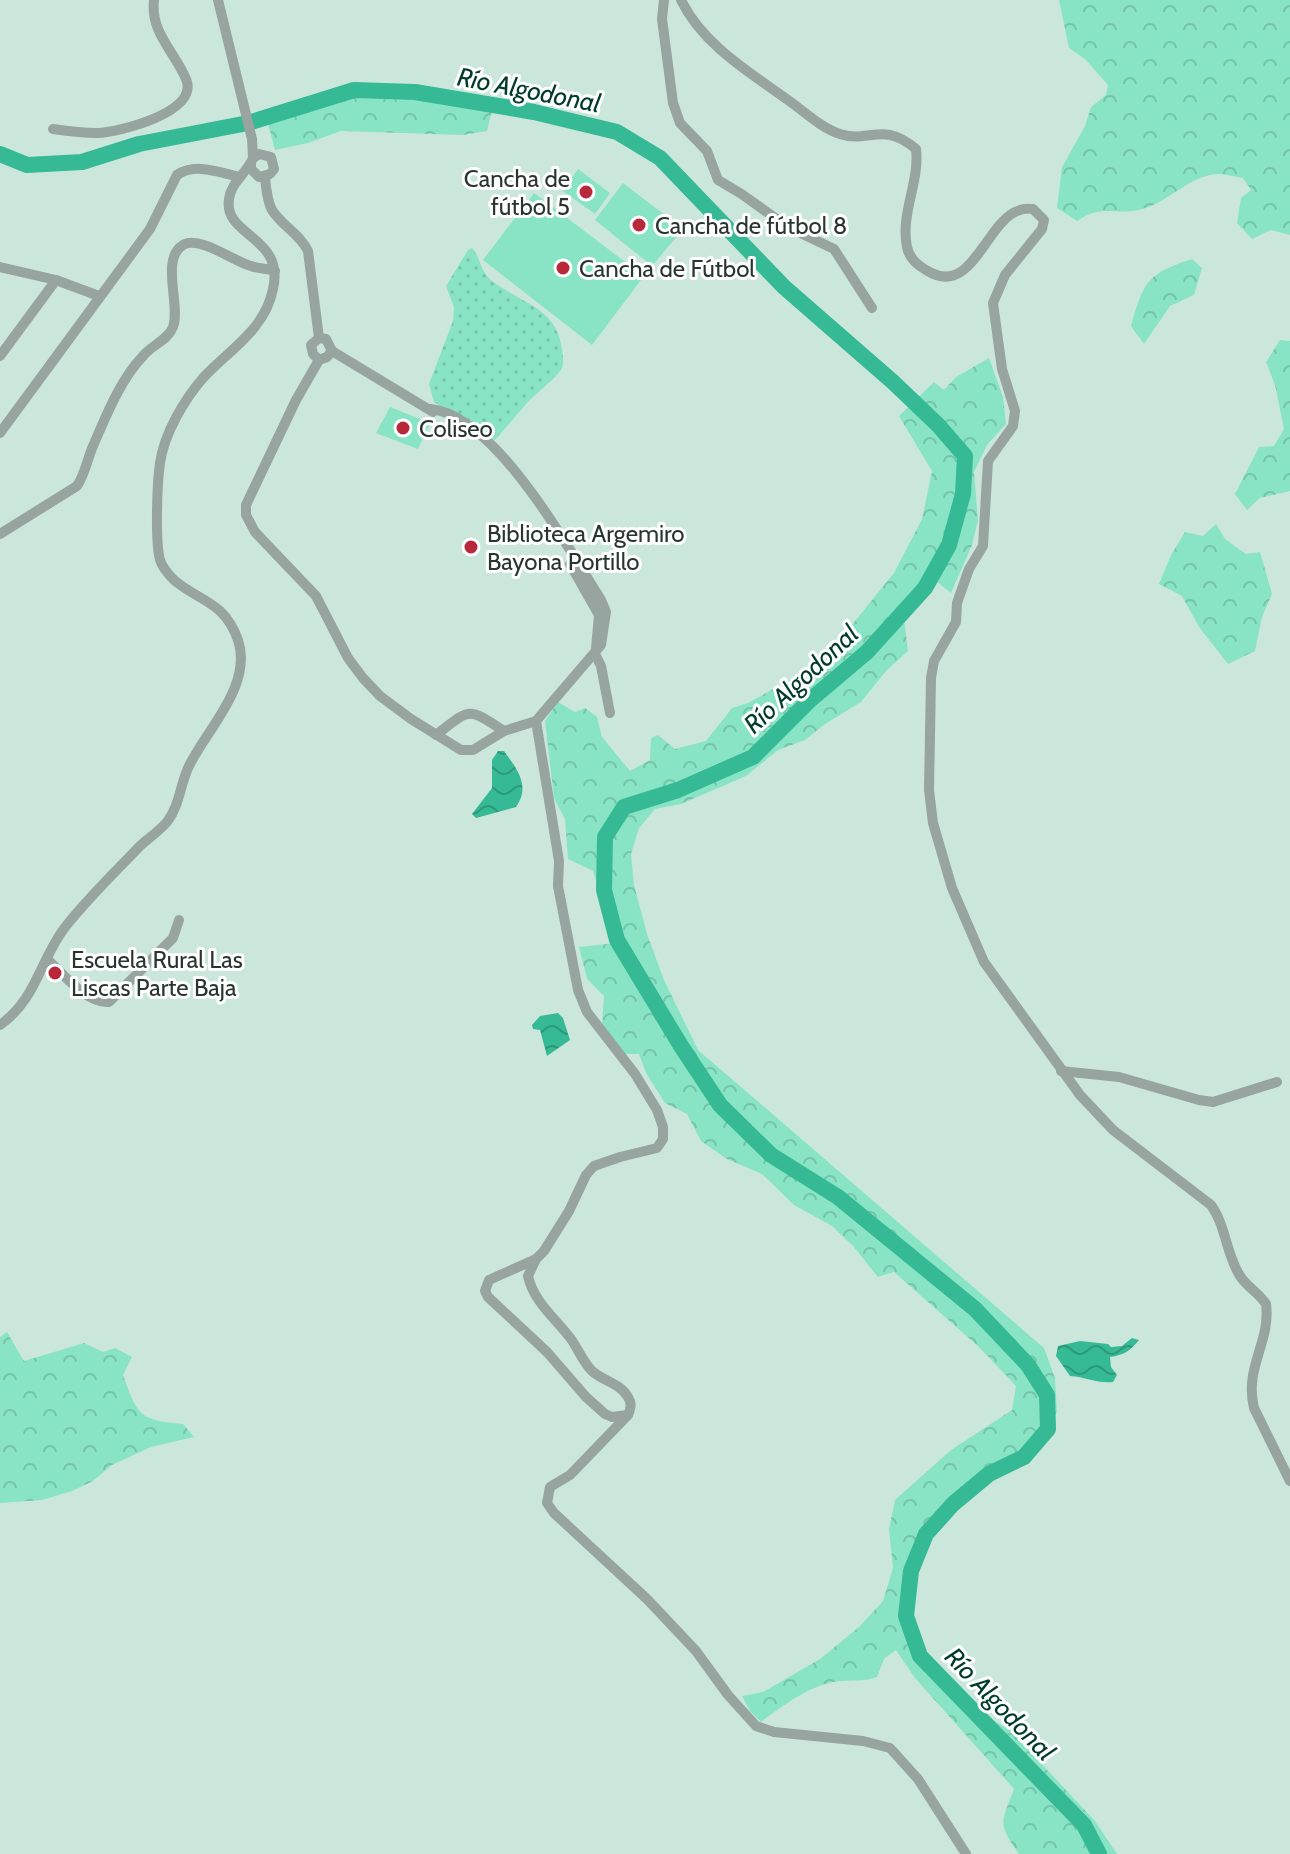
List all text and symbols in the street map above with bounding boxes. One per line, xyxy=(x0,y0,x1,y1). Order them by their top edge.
water label: Río Algodonal xyxy=(455,60,603,120)
place label: Cancha de fútbol 5 xyxy=(464,164,570,221)
marker: Cancha de fútbol 5 xyxy=(577,183,595,201)
place label: Cancha de fútbol 8 xyxy=(655,211,847,240)
marker: Cancha de fútbol 8 xyxy=(630,216,648,234)
place label: Cancha de Fútbol xyxy=(579,254,755,283)
marker: Cancha de Fútbol xyxy=(554,259,572,277)
place label: Coliseo xyxy=(419,414,493,443)
marker: Coliseo xyxy=(394,419,412,437)
place label: Biblioteca Argemiro Bayona Portillo xyxy=(487,519,685,576)
marker: Biblioteca Argemiro Bayona Portillo xyxy=(462,538,480,556)
water label: Río Algodonal xyxy=(737,618,865,740)
place label: Escuela Rural Las Liscas Parte Baja xyxy=(71,945,243,1002)
marker: Escuela Rural Las Liscas Parte Baja xyxy=(46,964,64,982)
water label: Río Algodonal xyxy=(938,1641,1062,1767)

